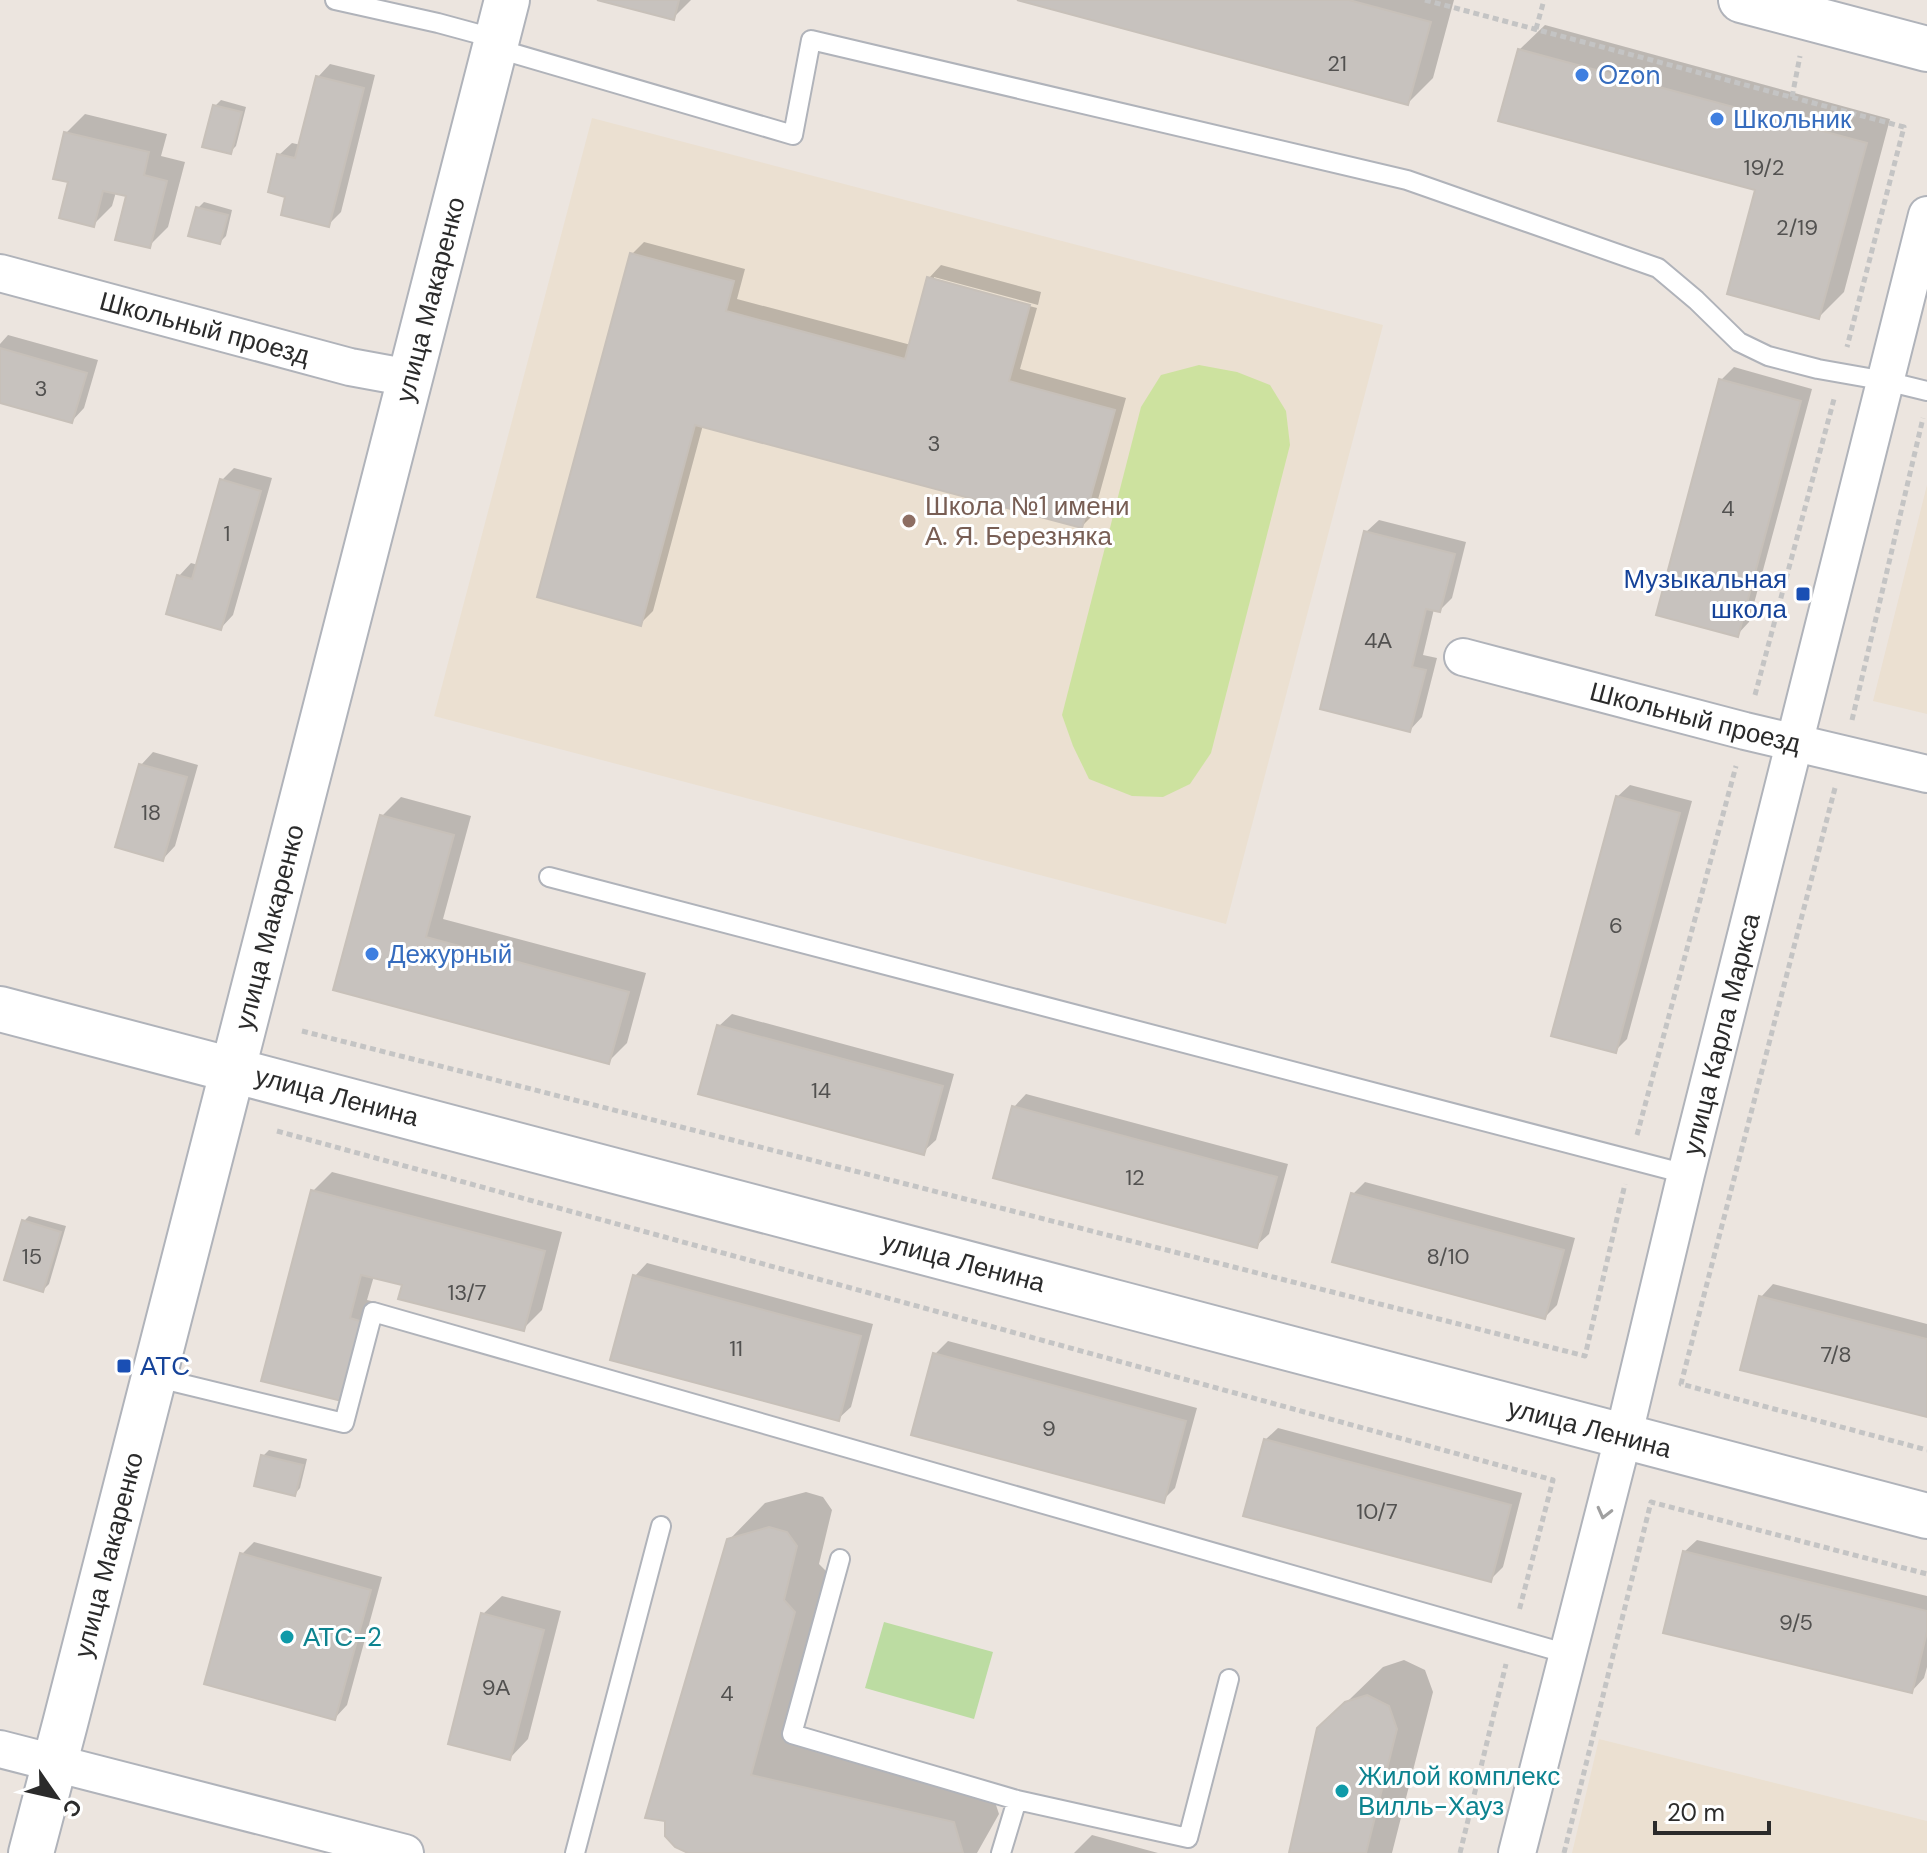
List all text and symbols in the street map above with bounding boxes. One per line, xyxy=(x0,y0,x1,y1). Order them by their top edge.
house number: 21 xyxy=(1327,49,1347,78)
place label: Ozon xyxy=(1598,58,1660,92)
marker: Ozon xyxy=(1573,66,1591,84)
place label: Школьник xyxy=(1733,102,1852,136)
marker: Школьник xyxy=(1708,110,1726,128)
house number: 19/2 xyxy=(1744,153,1784,182)
street label: улица Макаренко xyxy=(388,193,473,406)
house number: 2/19 xyxy=(1776,213,1818,242)
street label: Школьный проезд xyxy=(96,284,313,372)
house number: 3 xyxy=(34,374,48,403)
house number: 3 xyxy=(927,429,941,458)
place label: Школа №1 имени А. Я. Березняка xyxy=(925,489,1130,553)
house number: 4 xyxy=(1721,494,1735,523)
marker: Школа №1 имени А. Я. Березняка xyxy=(900,512,918,530)
house number: 1 xyxy=(224,519,230,548)
place label: Музыкальная школа xyxy=(1623,562,1788,626)
marker: Музыкальная школа xyxy=(1794,585,1812,603)
house number: 4А xyxy=(1364,626,1392,655)
street label: Школьный проезд xyxy=(1586,674,1804,761)
house number: 18 xyxy=(141,798,161,827)
street label: улица Макаренко xyxy=(227,821,312,1033)
street label: улица Карла Маркса xyxy=(1674,909,1768,1159)
house number: 6 xyxy=(1609,911,1623,940)
place label: Дежурный xyxy=(388,937,512,971)
marker: Дежурный xyxy=(363,945,381,963)
street label: улица Ленина xyxy=(251,1059,423,1134)
house number: 14 xyxy=(811,1076,831,1105)
house number: 12 xyxy=(1125,1163,1145,1192)
street label: улица Ленина xyxy=(878,1224,1049,1300)
house number: 15 xyxy=(22,1242,42,1271)
house number: 8/10 xyxy=(1426,1242,1470,1271)
house number: 13/7 xyxy=(447,1278,487,1307)
house number: 11 xyxy=(729,1334,743,1363)
house number: 7/8 xyxy=(1820,1340,1852,1369)
place label: АТС xyxy=(140,1349,190,1383)
marker: АТС xyxy=(115,1357,133,1375)
street label: улица Ленина xyxy=(1504,1390,1676,1466)
house number: 9 xyxy=(1042,1414,1056,1443)
street label: улица Макаренко xyxy=(66,1449,151,1661)
house number: 10/7 xyxy=(1356,1497,1398,1526)
one-way arrow xyxy=(1596,1506,1613,1520)
house number: 9/5 xyxy=(1779,1608,1813,1637)
place label: АТС-2 xyxy=(303,1620,382,1654)
marker: АТС-2 xyxy=(278,1628,296,1646)
house number: 9А xyxy=(482,1673,511,1702)
house number: 4 xyxy=(720,1679,734,1708)
north arrow xyxy=(16,1757,96,1837)
place label: Жилой комплекс Вилль-Хауз xyxy=(1358,1759,1560,1823)
marker: Жилой комплекс Вилль-Хауз xyxy=(1333,1782,1351,1800)
scale bar xyxy=(1655,1785,1769,1835)
text: С xyxy=(56,1793,89,1823)
text: 20 m xyxy=(1667,1797,1725,1828)

